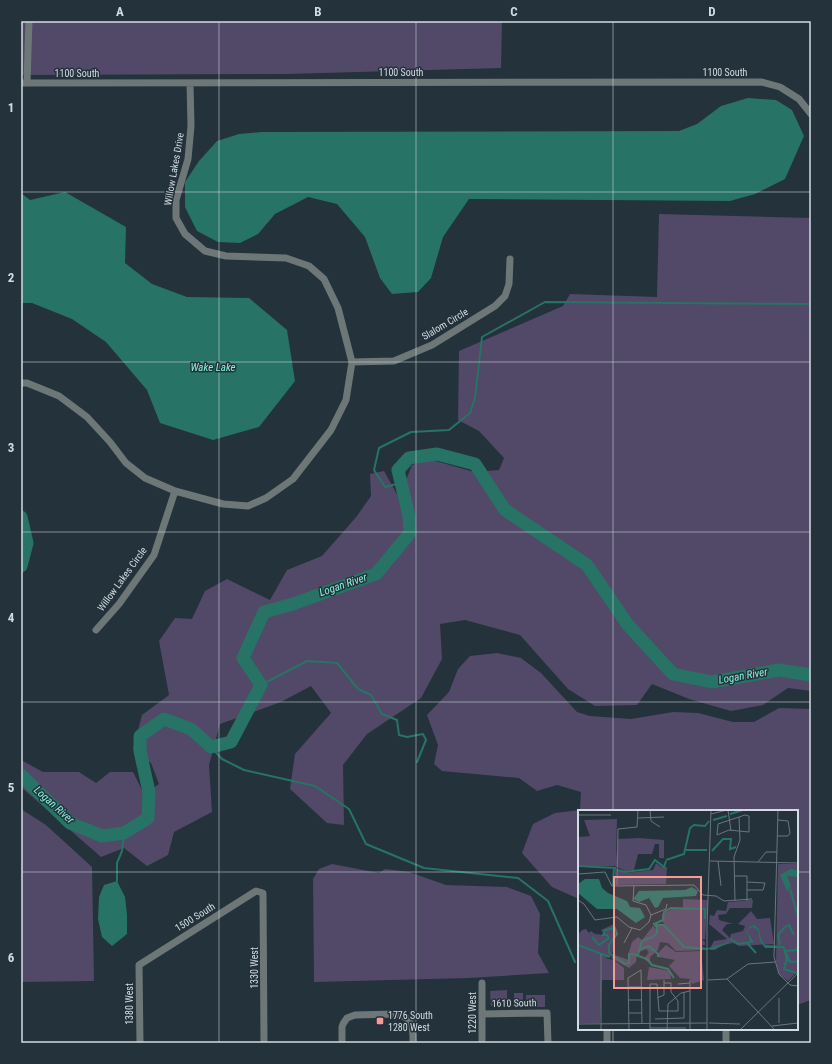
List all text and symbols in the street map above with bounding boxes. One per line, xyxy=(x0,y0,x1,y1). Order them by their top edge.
text: A xyxy=(116,4,124,19)
text: B xyxy=(314,4,322,19)
text: C xyxy=(510,4,518,19)
text: D xyxy=(708,4,716,19)
street label: 1100 South xyxy=(379,67,424,78)
street label: 1100 South xyxy=(703,67,748,78)
street label: 1100 South xyxy=(55,68,100,79)
text: 1 xyxy=(8,100,14,115)
street label: Willow Lakes Drive xyxy=(162,131,186,206)
text: 2 xyxy=(8,270,15,285)
street label: Slalom Circle xyxy=(420,306,470,342)
water label: Wake Lake xyxy=(190,361,236,374)
text: 3 xyxy=(8,440,14,455)
street label: Willow Lakes Circle xyxy=(95,545,149,613)
water label: Logan River xyxy=(318,571,369,599)
text: 4 xyxy=(8,610,15,625)
water label: Logan River xyxy=(718,665,769,687)
text: 5 xyxy=(8,780,15,795)
water label: Logan River xyxy=(31,784,77,827)
inset map xyxy=(578,810,798,1030)
street label: 1500 South xyxy=(173,900,217,934)
street label: 1330 West xyxy=(249,947,260,989)
text: 6 xyxy=(8,950,15,965)
street label: 1380 West xyxy=(124,983,135,1025)
street label: 1220 West xyxy=(467,992,478,1034)
street label: 1610 South xyxy=(491,997,537,1009)
place label: 1776 South 1280 West xyxy=(388,1010,433,1033)
marker: 1776 South 1280 West xyxy=(375,1016,385,1026)

